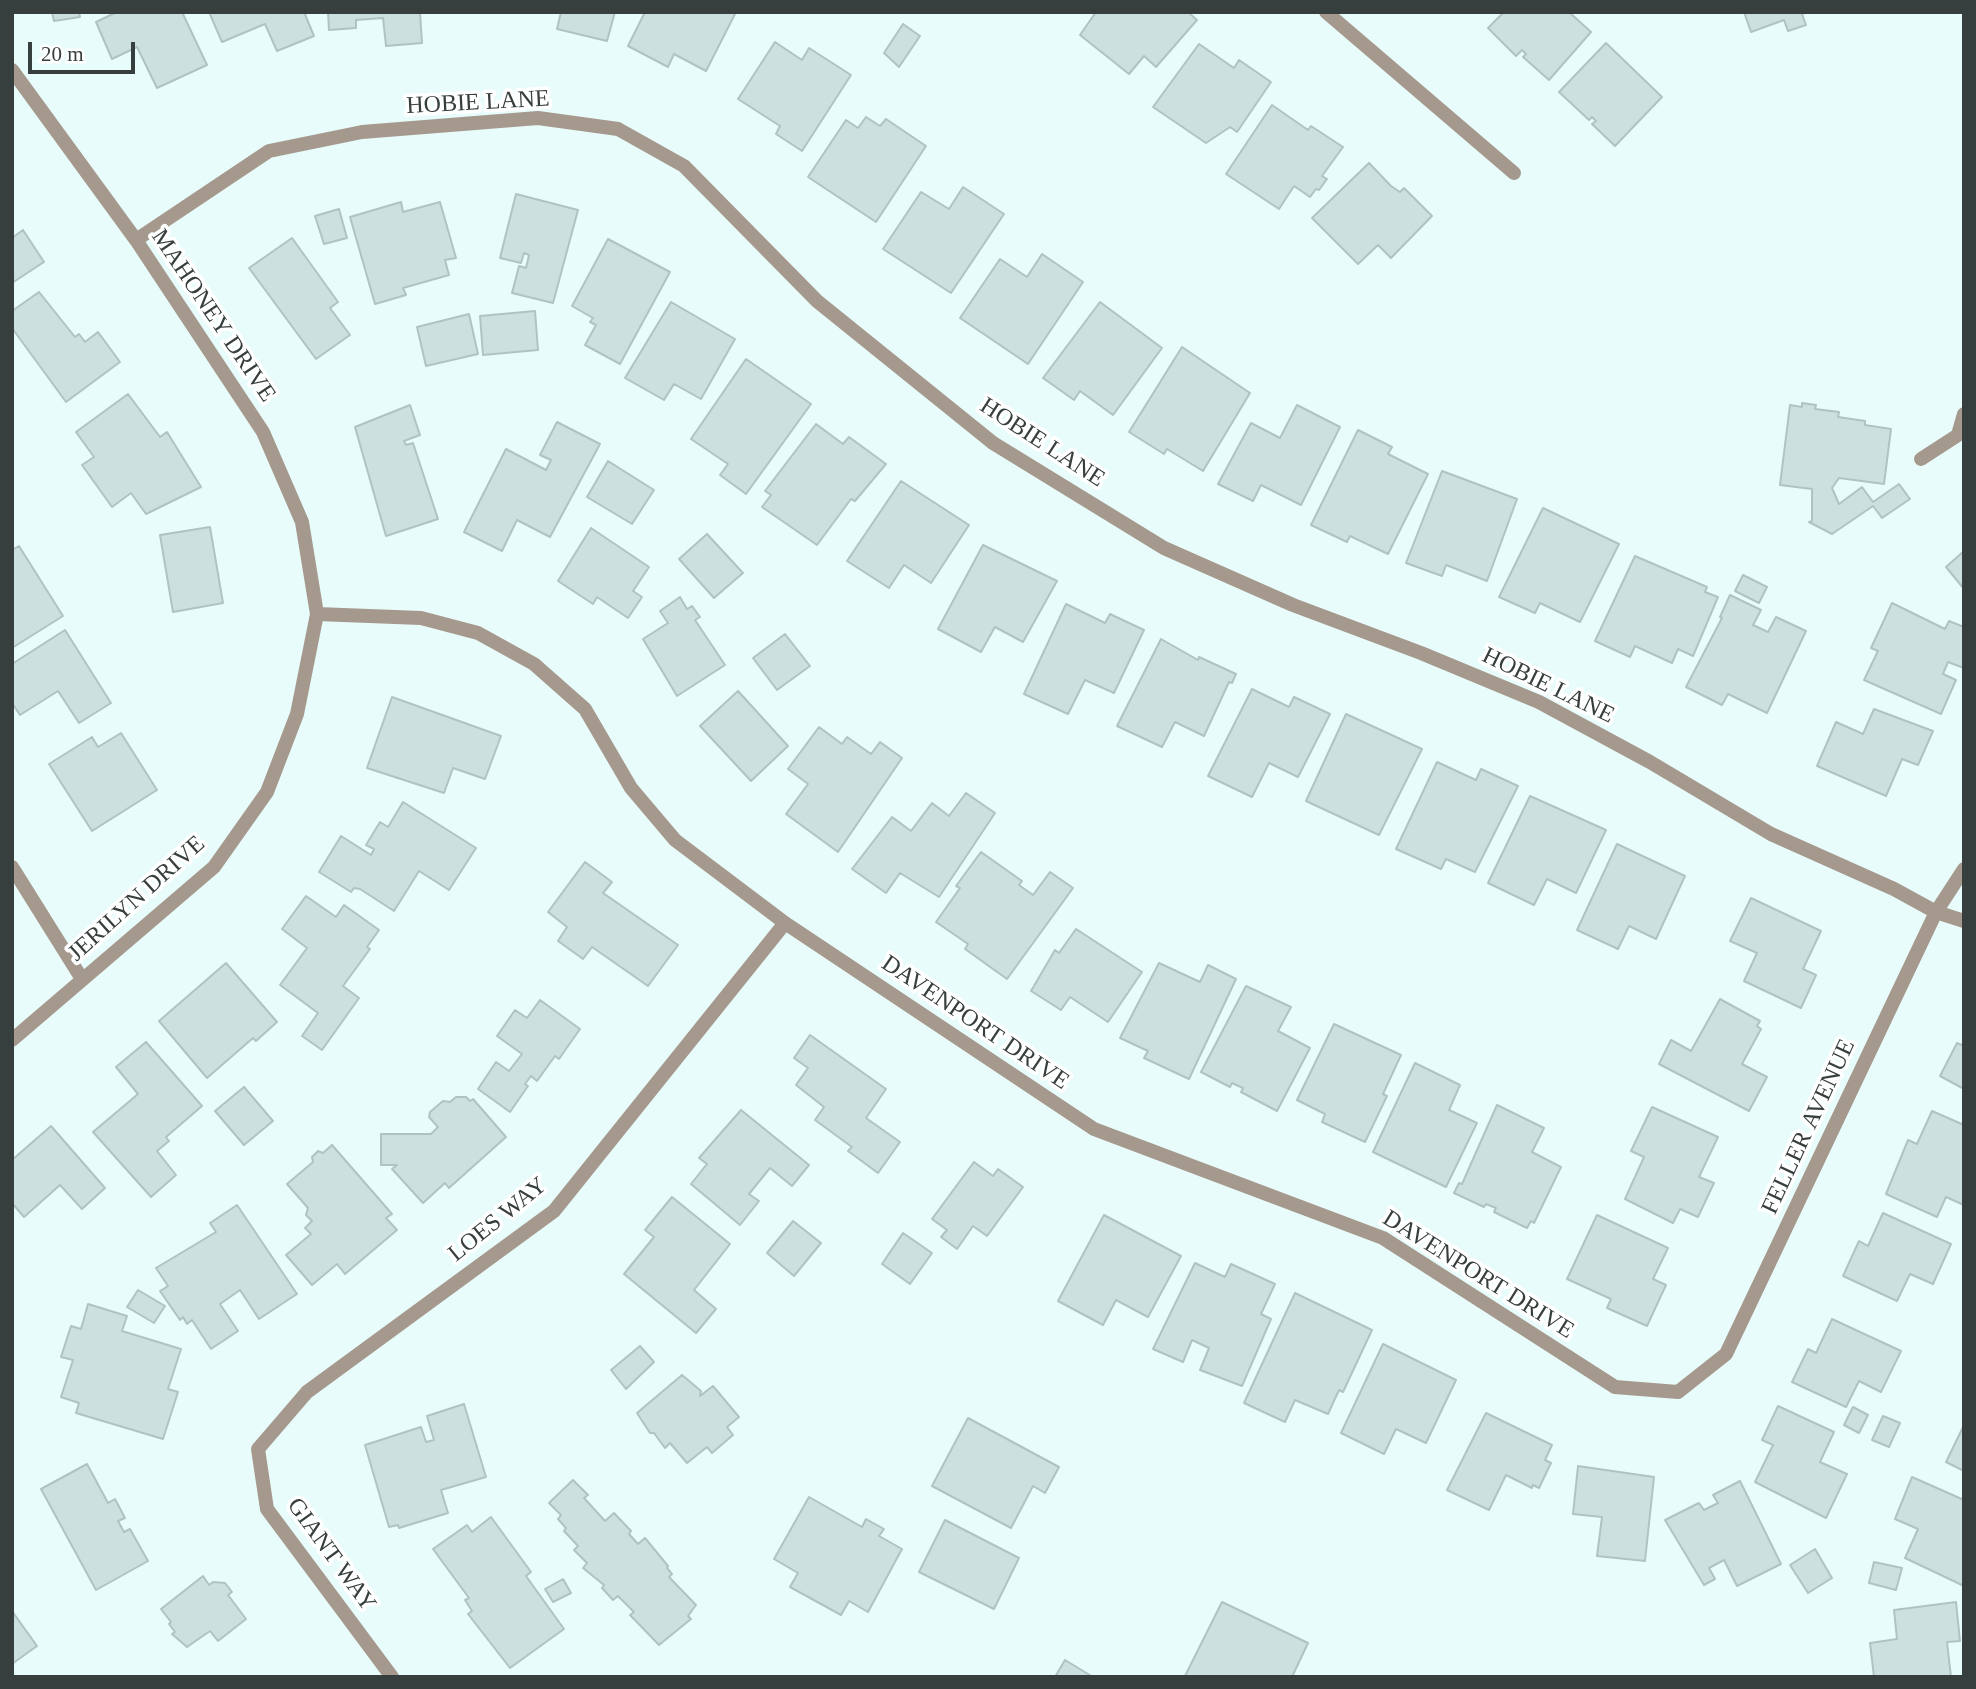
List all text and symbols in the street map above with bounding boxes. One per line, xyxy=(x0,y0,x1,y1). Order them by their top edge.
scale bar xyxy=(32,28,138,72)
text: 20 m xyxy=(41,42,84,66)
street label: HOBIE LANE xyxy=(406,85,550,121)
street label: MAHONEY DRIVE xyxy=(145,224,281,408)
street label: HOBIE LANE xyxy=(974,392,1110,494)
street label: HOBIE LANE xyxy=(1477,642,1619,730)
street label: JERILYN DRIVE xyxy=(63,830,211,968)
street label: DAVENPORT DRIVE xyxy=(876,950,1074,1096)
street label: FELLER AVENUE xyxy=(1756,1035,1862,1219)
street label: LOES WAY xyxy=(443,1172,553,1268)
street label: DAVENPORT DRIVE xyxy=(1377,1204,1579,1346)
street label: GIANT WAY xyxy=(280,1493,382,1617)

